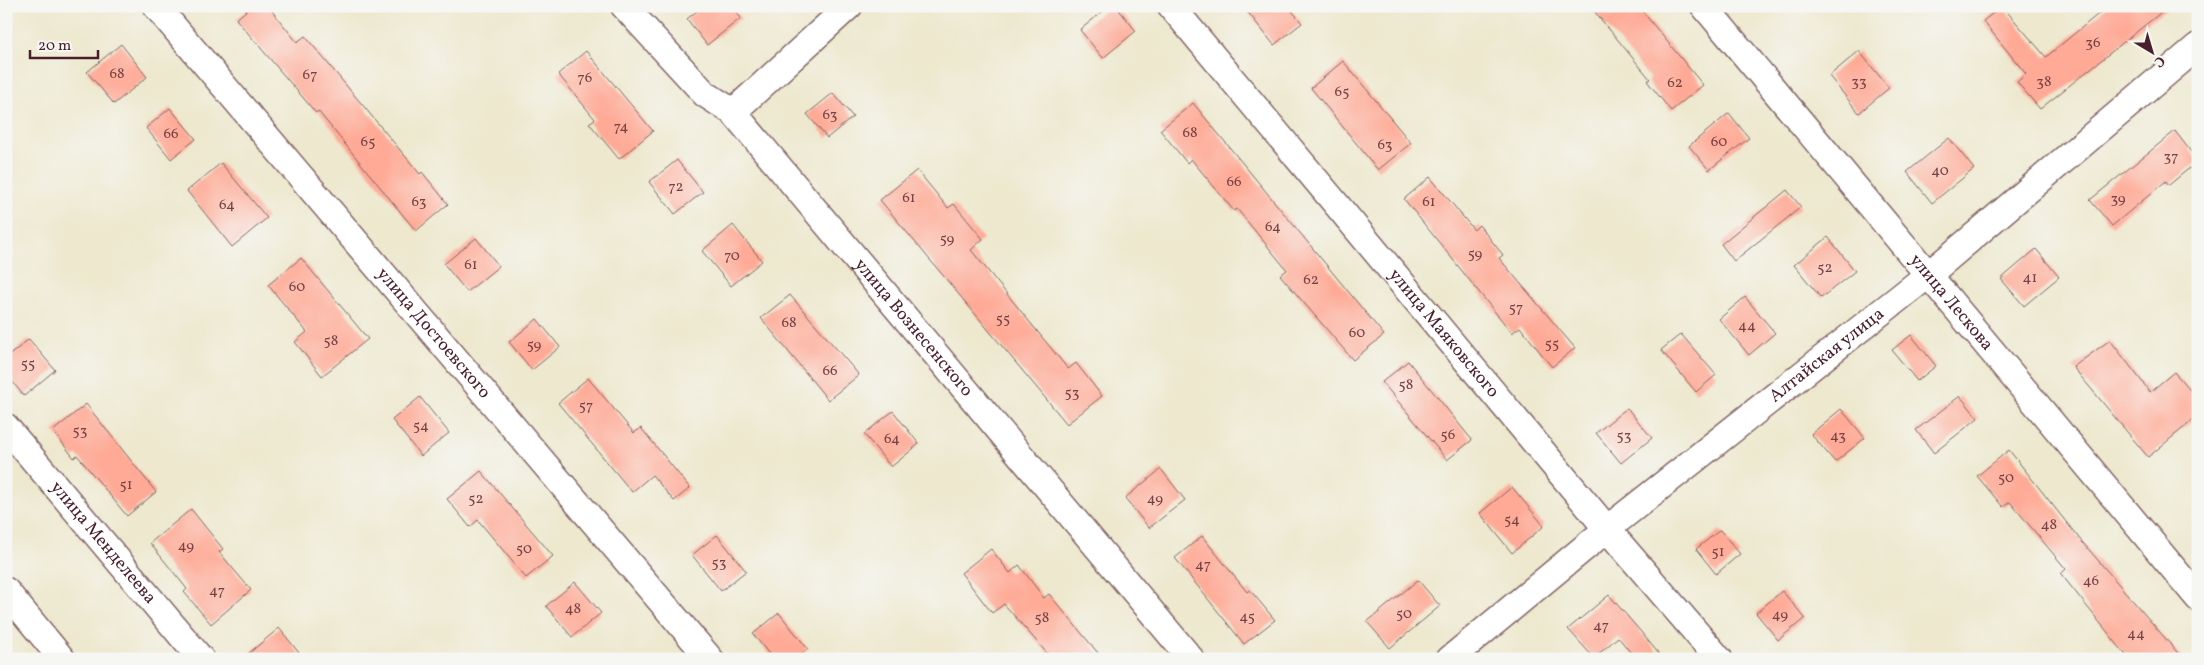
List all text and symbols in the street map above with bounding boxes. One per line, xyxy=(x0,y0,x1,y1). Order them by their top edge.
scale bar xyxy=(30,28,98,60)
north arrow xyxy=(2126,28,2176,78)
house number: 36 xyxy=(2085,33,2101,54)
text: 20 m xyxy=(38,36,71,57)
text: С xyxy=(2150,51,2168,71)
house number: 68 xyxy=(109,64,125,85)
house number: 67 xyxy=(303,65,317,86)
house number: 76 xyxy=(578,68,592,89)
house number: 33 xyxy=(1851,72,1867,93)
house number: 38 xyxy=(2036,72,2052,93)
house number: 62 xyxy=(1667,73,1683,94)
house number: 65 xyxy=(1335,82,1349,103)
house number: 63 xyxy=(822,105,838,126)
house number: 74 xyxy=(614,117,628,138)
house number: 68 xyxy=(1182,123,1198,144)
house number: 66 xyxy=(163,124,179,145)
house number: 65 xyxy=(361,132,375,153)
house number: 60 xyxy=(1711,132,1727,153)
house number: 63 xyxy=(1377,135,1393,156)
house number: 37 xyxy=(2164,147,2178,168)
house number: 40 xyxy=(1931,161,1949,182)
house number: 66 xyxy=(1226,172,1242,193)
house number: 72 xyxy=(668,177,684,198)
house number: 61 xyxy=(902,188,916,209)
house number: 39 xyxy=(2110,189,2126,210)
house number: 63 xyxy=(411,192,427,213)
house number: 61 xyxy=(1422,192,1436,213)
house number: 64 xyxy=(219,195,235,216)
house number: 64 xyxy=(1265,217,1281,238)
house number: 59 xyxy=(940,229,955,250)
house number: 59 xyxy=(1468,244,1483,265)
house number: 70 xyxy=(724,246,740,267)
street label: улица Лескова xyxy=(1903,248,1999,356)
street label: улица Вознесенского xyxy=(848,253,979,402)
house number: 61 xyxy=(464,255,478,276)
house number: 52 xyxy=(1817,258,1833,279)
street label: улица Достоевского xyxy=(371,262,496,404)
street label: улица Маяковского xyxy=(1383,263,1505,403)
house number: 41 xyxy=(2023,268,2037,289)
house number: 62 xyxy=(1303,270,1319,291)
house number: 60 xyxy=(289,277,305,298)
house number: 57 xyxy=(1509,298,1523,319)
street label: Алтайская улица xyxy=(1764,302,1890,409)
house number: 55 xyxy=(996,309,1010,330)
house number: 68 xyxy=(781,313,797,334)
house number: 44 xyxy=(1738,316,1756,337)
house number: 60 xyxy=(1349,323,1365,344)
house number: 58 xyxy=(324,331,338,352)
house number: 55 xyxy=(1545,334,1559,355)
house number: 59 xyxy=(527,335,542,356)
house number: 55 xyxy=(21,354,35,375)
house number: 66 xyxy=(822,361,838,382)
house number: 58 xyxy=(1399,375,1413,396)
house number: 53 xyxy=(1065,383,1079,404)
house number: 57 xyxy=(579,396,593,417)
house number: 54 xyxy=(413,416,429,437)
house number: 53 xyxy=(73,421,87,442)
house number: 56 xyxy=(1441,425,1455,446)
house number: 53 xyxy=(1617,426,1631,447)
house number: 43 xyxy=(1830,426,1846,447)
house number: 64 xyxy=(884,429,900,450)
house number: 50 xyxy=(1998,468,2014,489)
house number: 51 xyxy=(119,475,133,496)
street label: улица Менделеева xyxy=(44,476,162,609)
house number: 52 xyxy=(468,489,484,510)
house number: 49 xyxy=(1147,489,1163,510)
house number: 54 xyxy=(1504,510,1520,531)
house number: 48 xyxy=(2041,515,2057,536)
house number: 49 xyxy=(178,536,194,557)
house number: 50 xyxy=(516,539,532,560)
house number: 51 xyxy=(1711,542,1725,563)
house number: 53 xyxy=(712,553,726,574)
house number: 47 xyxy=(1195,555,1211,576)
house number: 46 xyxy=(2083,571,2099,592)
house number: 47 xyxy=(209,581,225,602)
house number: 48 xyxy=(565,599,581,620)
house number: 50 xyxy=(1396,604,1412,625)
house number: 49 xyxy=(1772,605,1788,626)
house number: 45 xyxy=(1239,607,1255,628)
house number: 58 xyxy=(1035,608,1049,629)
house number: 47 xyxy=(1593,616,1609,637)
house number: 44 xyxy=(2127,624,2145,645)

